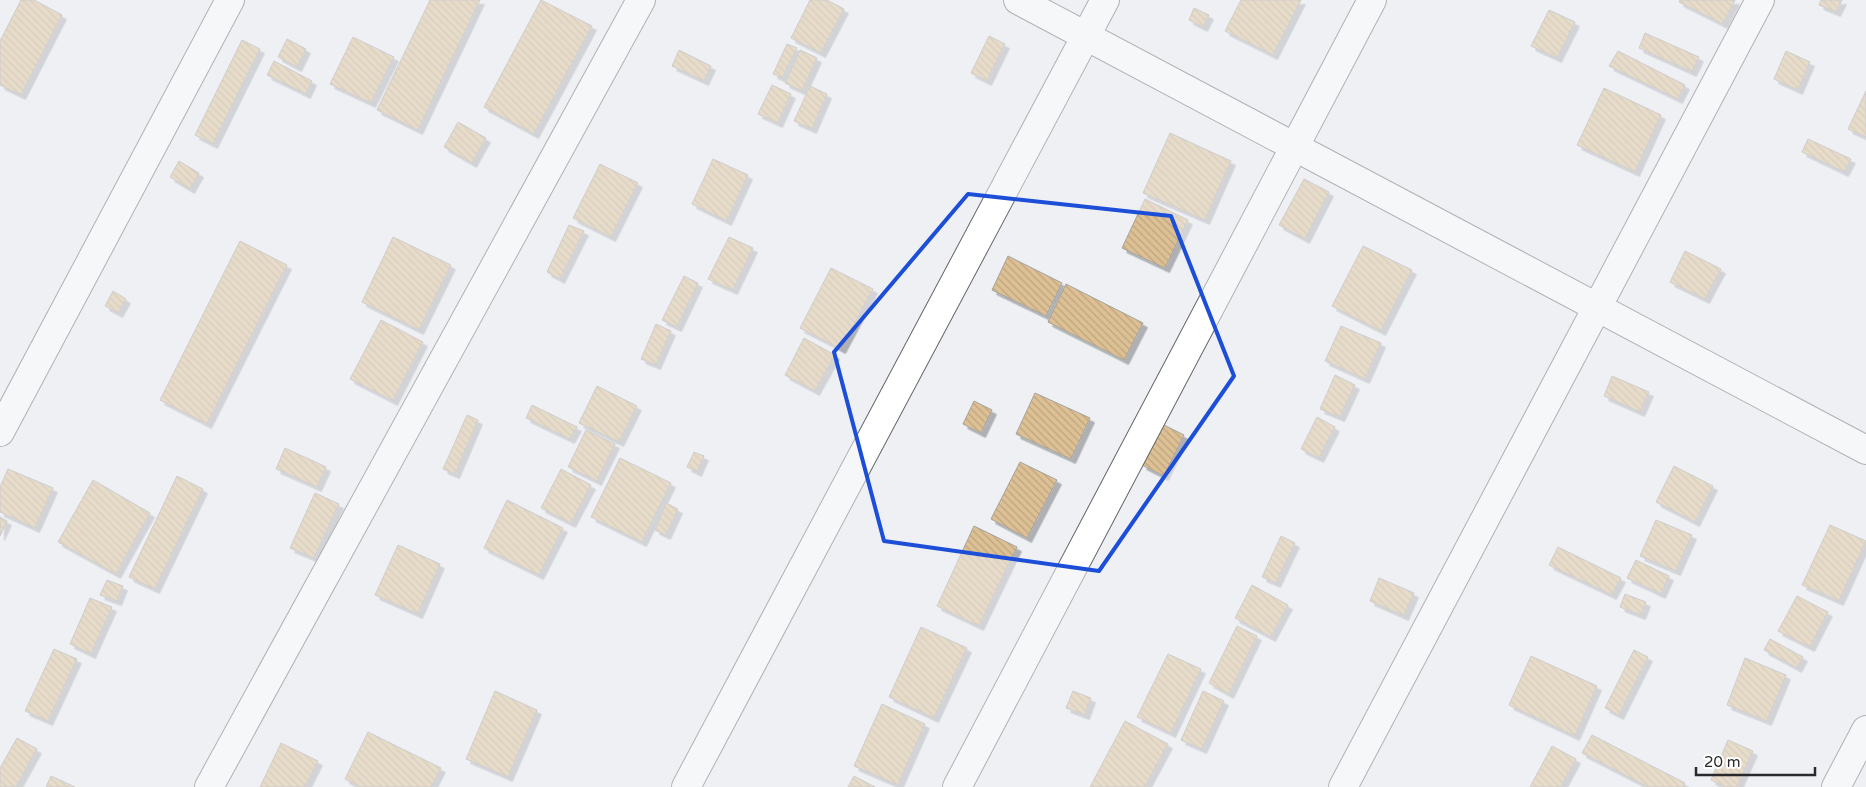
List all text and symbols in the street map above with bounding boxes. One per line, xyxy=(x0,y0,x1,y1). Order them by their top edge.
scale bar xyxy=(1696,744,1815,776)
text: 20 m xyxy=(1704,753,1741,771)

